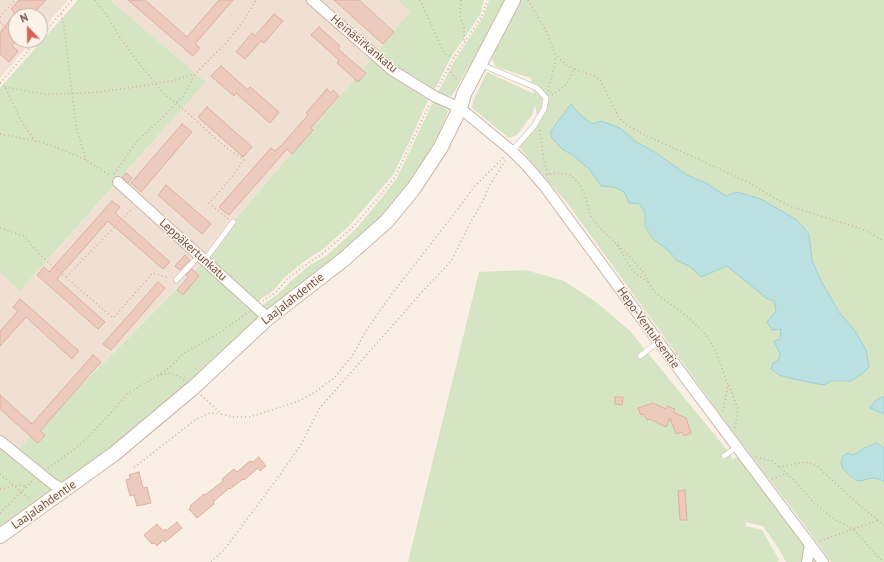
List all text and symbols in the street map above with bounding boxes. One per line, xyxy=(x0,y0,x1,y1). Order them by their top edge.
north arrow xyxy=(8,8,48,48)
text: N xyxy=(18,10,30,26)
street label: Heinäsirkankatu xyxy=(328,12,400,76)
street label: Leppäkertunkatu xyxy=(156,216,230,284)
street label: Laajalahdentie xyxy=(259,270,327,328)
street label: Hepo-Ventuksentie xyxy=(614,284,682,372)
street label: Laajalahdentie xyxy=(9,477,79,533)

